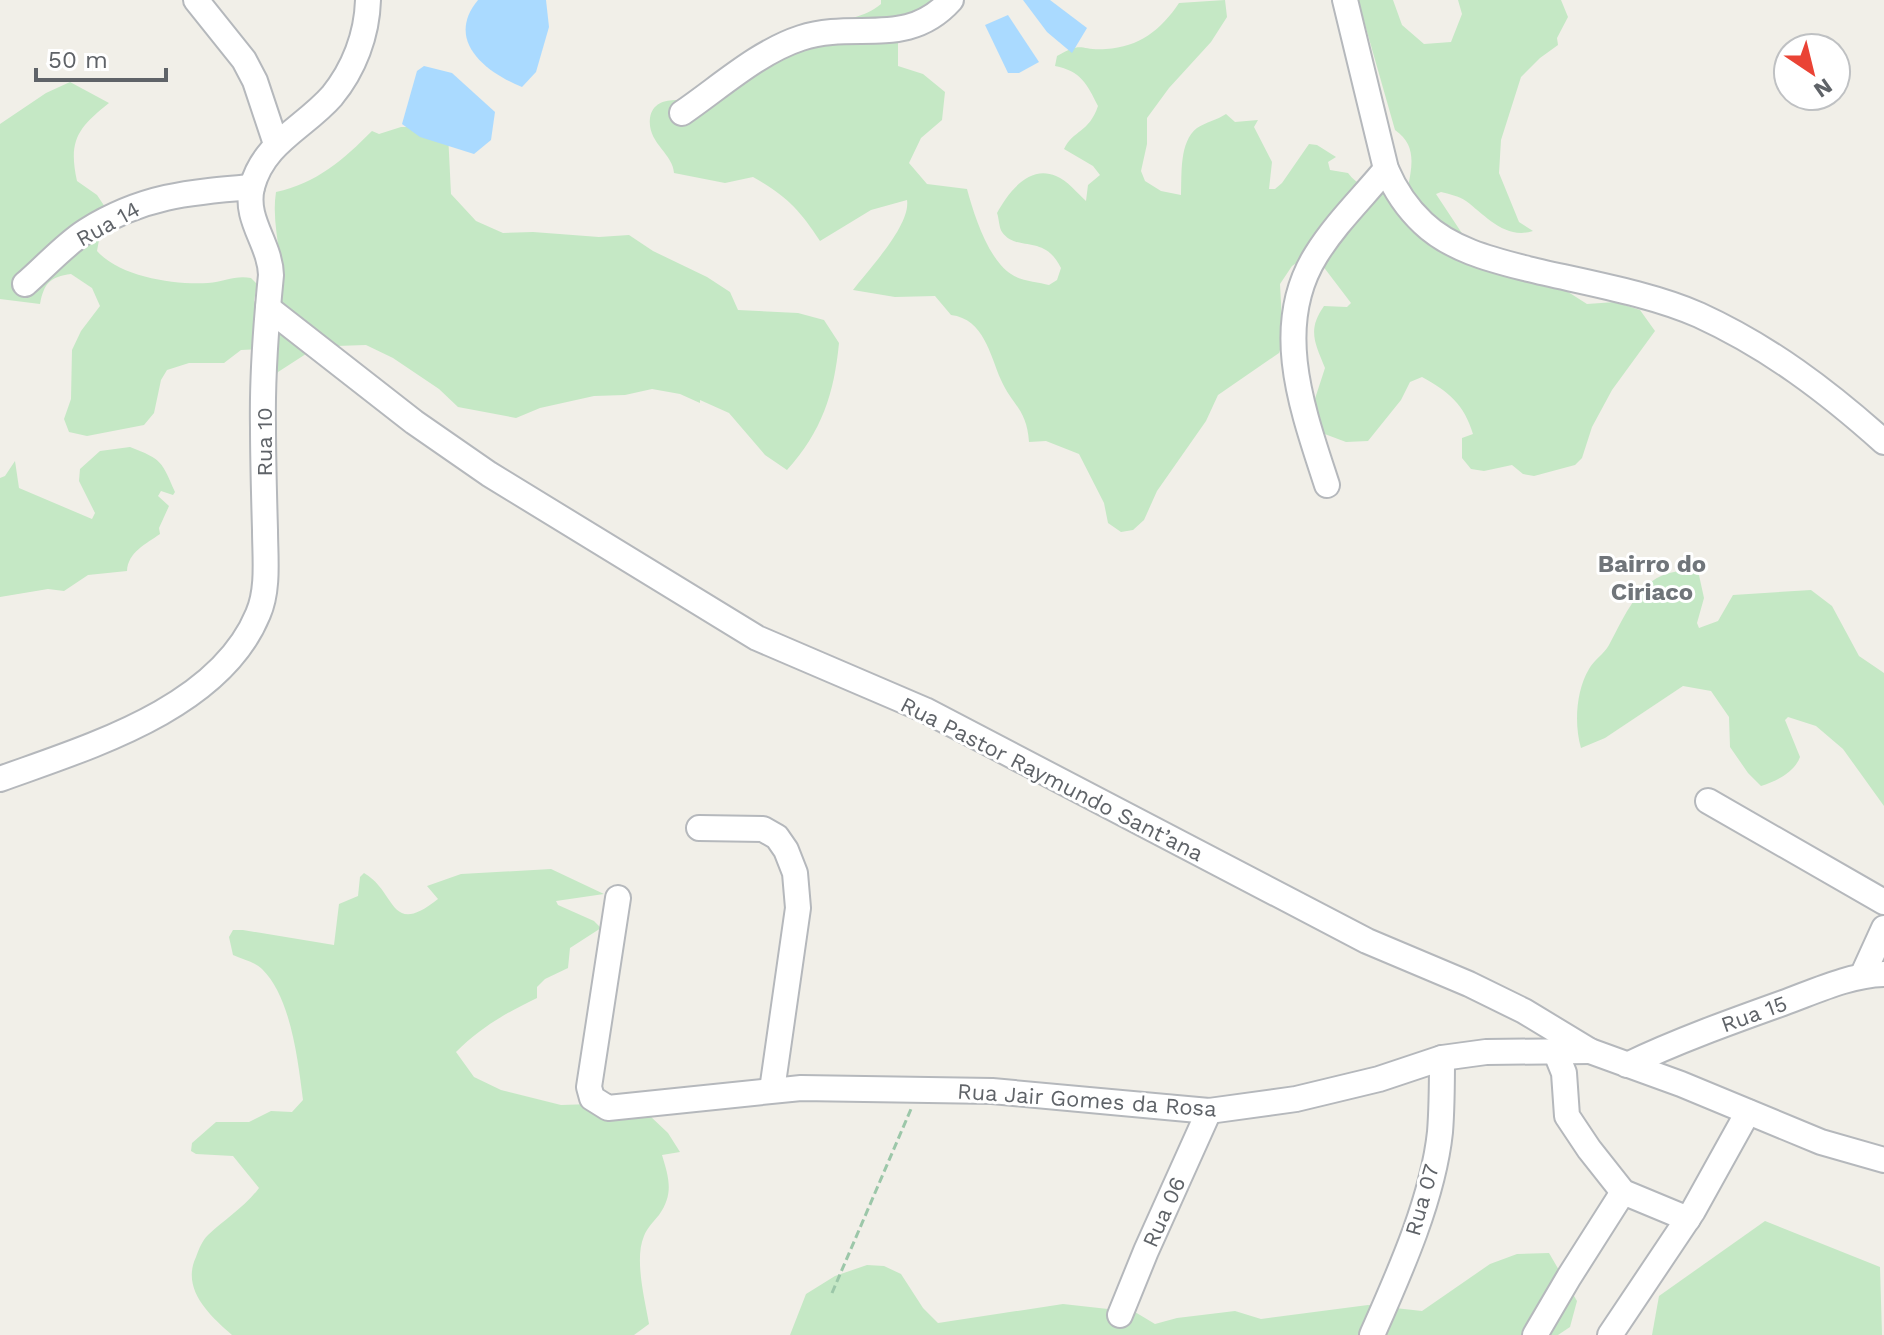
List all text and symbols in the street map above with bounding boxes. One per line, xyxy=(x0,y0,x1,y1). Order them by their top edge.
scale bar xyxy=(36,32,166,82)
north arrow xyxy=(1772,32,1852,112)
text: 50 m xyxy=(48,46,108,74)
text: N xyxy=(1809,73,1837,103)
street label: Rua 14 xyxy=(72,196,144,252)
street label: Rua 10 xyxy=(252,407,277,477)
district label: Bairro do Ciriaco xyxy=(1598,550,1706,606)
street label: Rua Pastor Raymundo Sant’ana xyxy=(897,692,1207,866)
street label: Rua 15 xyxy=(1718,991,1790,1037)
street label: Rua Jair Gomes da Rosa xyxy=(957,1078,1217,1122)
street label: Rua 07 xyxy=(1400,1161,1444,1239)
street label: Rua 06 xyxy=(1137,1173,1191,1251)

